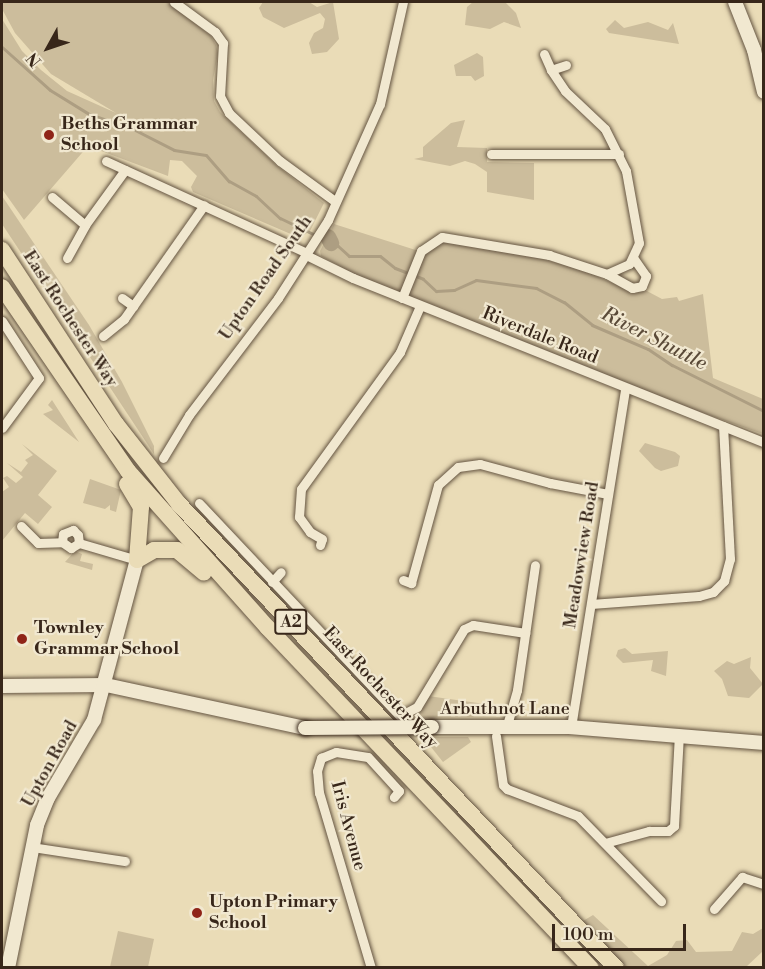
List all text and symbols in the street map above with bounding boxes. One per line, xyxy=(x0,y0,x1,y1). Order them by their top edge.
north arrow xyxy=(18,18,78,78)
text: N xyxy=(22,48,46,71)
place label: Beths Grammar School xyxy=(61,114,197,156)
marker: Beths Grammar School xyxy=(42,128,56,142)
street label: Upton Road South xyxy=(215,211,317,345)
street label: East Rochester Way xyxy=(18,247,122,391)
water label: River Shuttle xyxy=(597,302,711,376)
street label: Riverdale Road xyxy=(479,303,601,369)
street label: Meadowview Road xyxy=(560,480,604,630)
road number: A2 xyxy=(273,609,309,635)
place label: Townley Grammar School xyxy=(34,618,179,660)
street label: East Rochester Way xyxy=(318,623,442,753)
marker: Townley Grammar School xyxy=(15,632,29,646)
street label: Arbuthnot Lane xyxy=(440,698,570,720)
street label: Upton Road xyxy=(17,717,83,811)
street label: Iris Avenue xyxy=(326,779,370,873)
place label: Upton Primary School xyxy=(209,892,338,934)
marker: Upton Primary School xyxy=(190,906,204,920)
scale bar xyxy=(555,912,688,950)
text: 100 m xyxy=(563,923,614,946)

